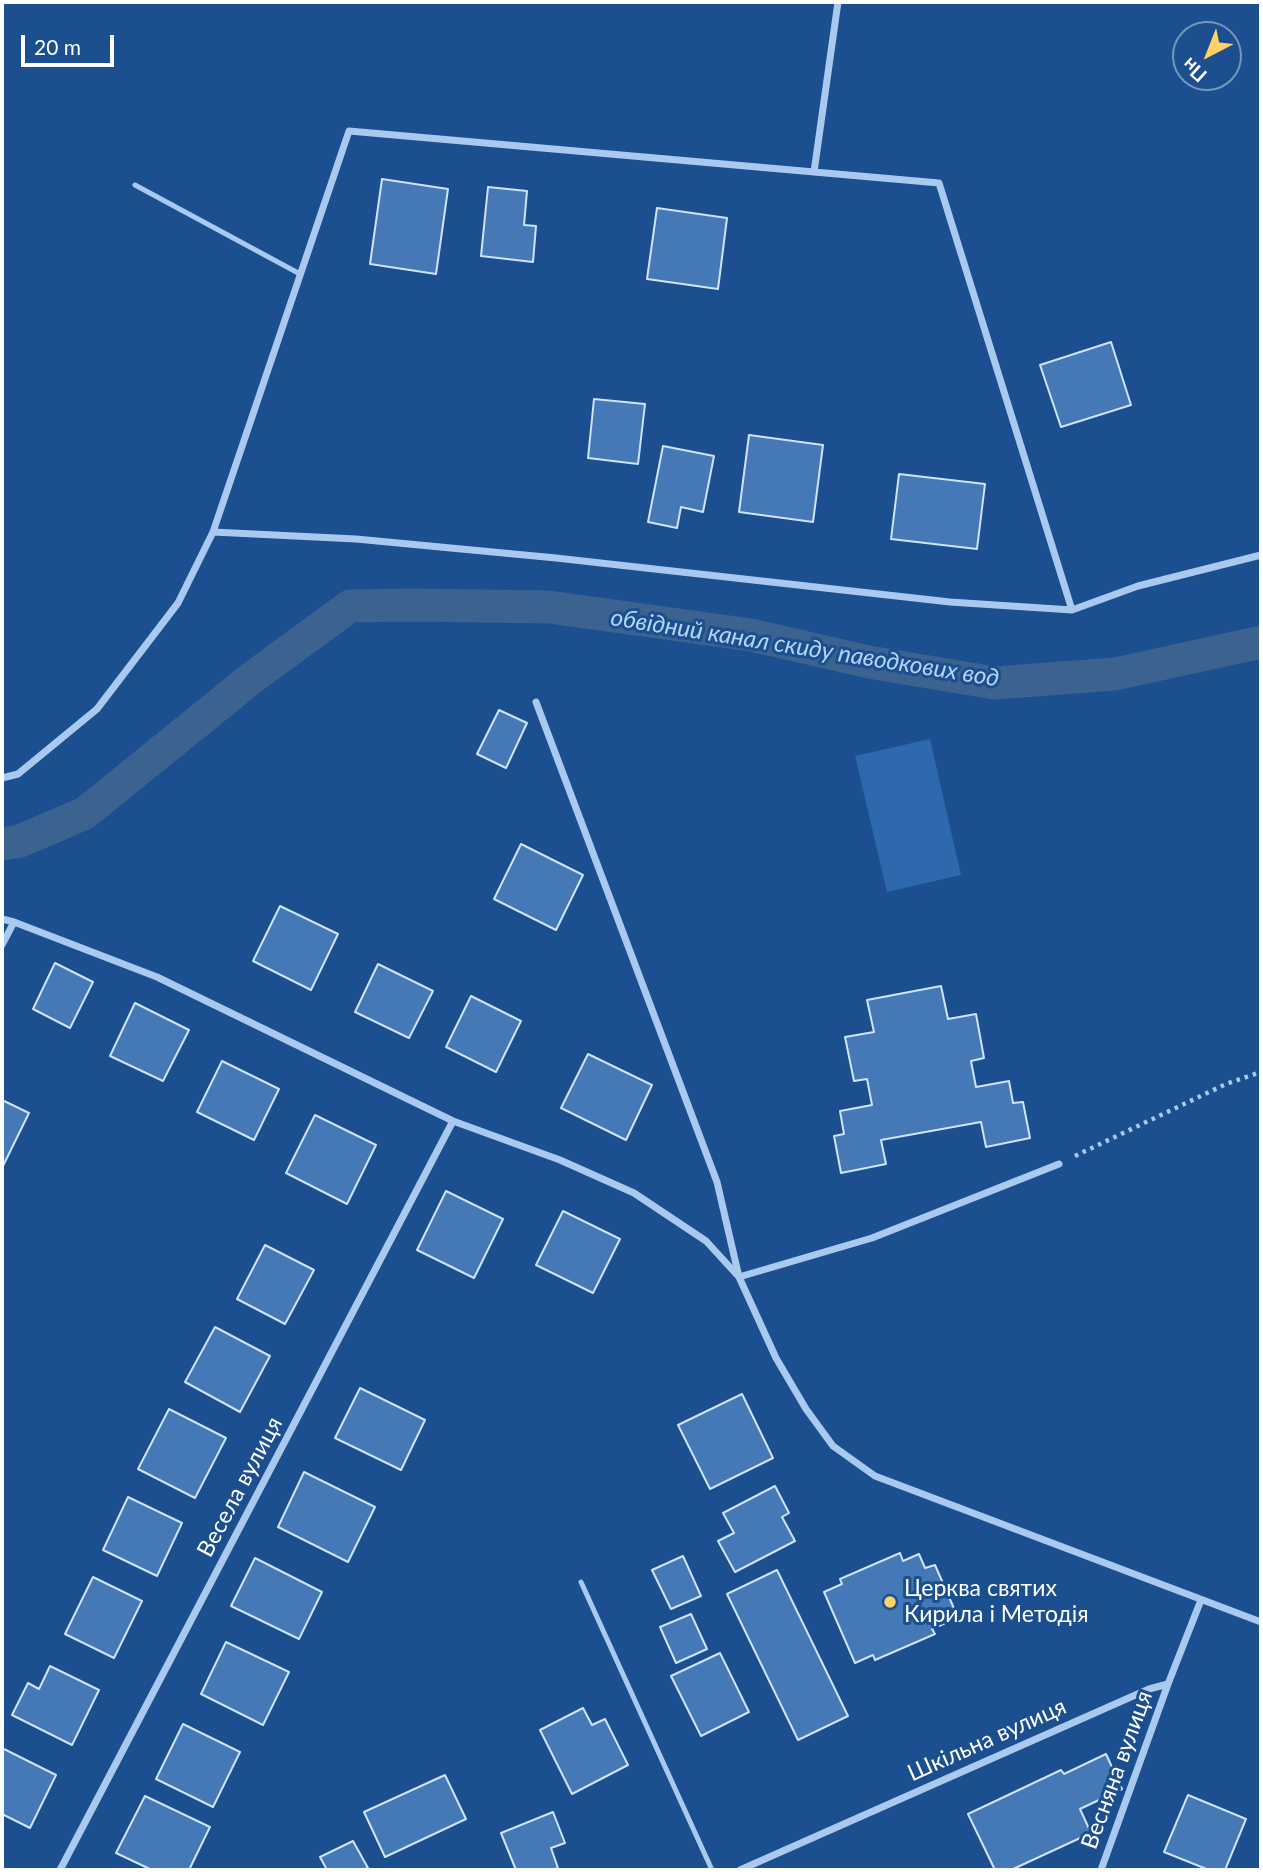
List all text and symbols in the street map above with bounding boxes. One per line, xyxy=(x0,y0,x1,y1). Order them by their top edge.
scale bar xyxy=(24,21,117,65)
north arrow xyxy=(1172,21,1242,91)
text: 20 m xyxy=(34,34,81,59)
text: Пн xyxy=(1177,54,1211,87)
water label: обвідний канал скиду паводкових вод xyxy=(609,603,1001,693)
street label: Весела вулиця xyxy=(192,1412,288,1562)
place label: Церква святих Кирила і Методія xyxy=(904,1575,1089,1629)
marker: Церква святих Кирила і Методія xyxy=(882,1594,898,1610)
street label: Весняна вулиця xyxy=(1076,1687,1158,1853)
street label: Шкільна вулиця xyxy=(903,1693,1071,1787)

